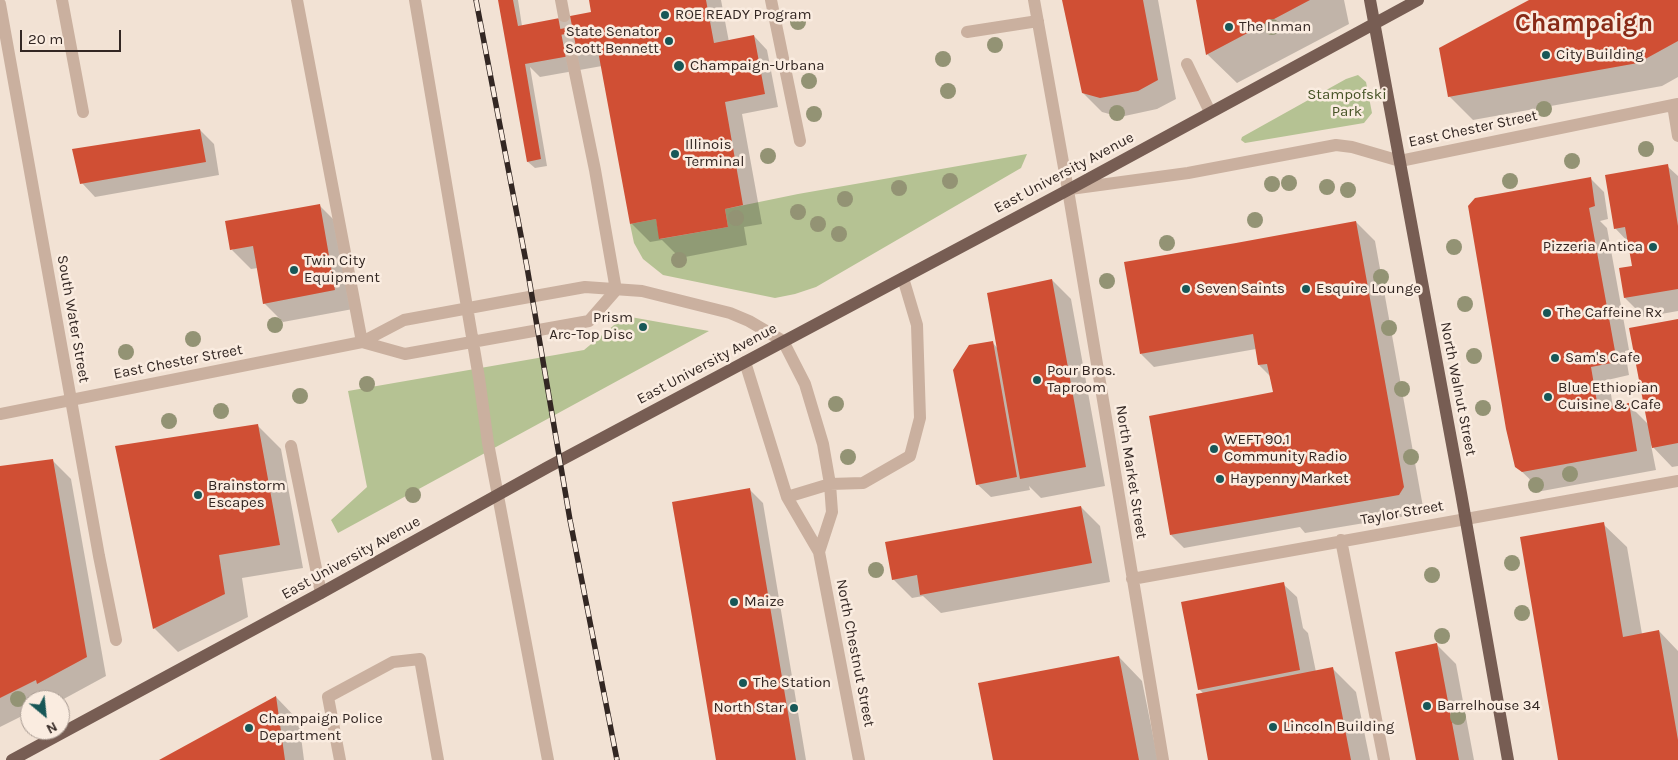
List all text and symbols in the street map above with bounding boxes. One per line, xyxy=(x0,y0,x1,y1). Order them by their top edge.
place label: ROE READY Program xyxy=(675,6,812,24)
marker: ROE READY Program xyxy=(659,9,671,21)
district label: Champaign xyxy=(1515,9,1653,39)
place label: The Inman xyxy=(1239,18,1311,36)
scale bar xyxy=(22,20,124,52)
marker: The Inman xyxy=(1223,21,1235,33)
place label: State Senator Scott Bennett xyxy=(565,23,659,58)
text: 20 m xyxy=(28,30,63,48)
marker: State Senator Scott Bennett xyxy=(663,35,675,47)
place label: City Building xyxy=(1556,46,1644,64)
marker: City Building xyxy=(1540,49,1552,61)
place label: Champaign-Urbana xyxy=(690,57,824,75)
marker: Champaign-Urbana xyxy=(672,59,686,73)
park label: Stampofski Park xyxy=(1307,86,1387,121)
street label: East Chester Street xyxy=(1407,107,1539,151)
street label: East University Avenue xyxy=(991,129,1137,217)
place label: Illinois Terminal xyxy=(685,136,745,171)
marker: Illinois Terminal xyxy=(669,148,681,160)
place label: Pizzeria Antica xyxy=(1543,238,1643,256)
marker: Pizzeria Antica xyxy=(1647,241,1659,253)
place label: Twin City Equipment xyxy=(304,252,380,287)
street label: South Water Street xyxy=(53,254,93,384)
marker: Twin City Equipment xyxy=(288,264,300,276)
place label: Seven Saints xyxy=(1196,280,1285,298)
place label: Esquire Lounge xyxy=(1316,280,1421,298)
marker: Seven Saints xyxy=(1180,283,1192,295)
marker: Esquire Lounge xyxy=(1300,283,1312,295)
place label: The Caffeine Rx xyxy=(1557,304,1662,322)
marker: The Caffeine Rx xyxy=(1541,307,1553,319)
place label: Prism Arc-Top Disc xyxy=(549,309,633,344)
street label: East University Avenue xyxy=(634,320,780,408)
marker: Prism Arc-Top Disc xyxy=(637,321,649,333)
street label: North Walnut Street xyxy=(1436,321,1480,457)
street label: East Chester Street xyxy=(112,341,244,383)
place label: Sam's Cafe xyxy=(1565,349,1640,367)
marker: Sam's Cafe xyxy=(1549,352,1561,364)
place label: Pour Bros. Taproom xyxy=(1047,362,1115,397)
marker: Pour Bros. Taproom xyxy=(1031,374,1043,386)
place label: Blue Ethiopian Cuisine & Cafe xyxy=(1558,379,1661,414)
marker: Blue Ethiopian Cuisine & Cafe xyxy=(1542,391,1554,403)
street label: North Market Street xyxy=(1112,404,1150,540)
place label: WEFT 90.1 Community Radio xyxy=(1224,431,1347,466)
marker: WEFT 90.1 Community Radio xyxy=(1208,443,1220,455)
place label: Haypenny Market xyxy=(1230,470,1349,488)
marker: Haypenny Market xyxy=(1214,473,1226,485)
place label: Brainstorm Escapes xyxy=(208,477,286,512)
marker: Brainstorm Escapes xyxy=(192,489,204,501)
street label: Taylor Street xyxy=(1359,497,1445,529)
street label: East University Avenue xyxy=(279,512,423,604)
street label: North Chestnut Street xyxy=(832,578,878,728)
place label: Maize xyxy=(744,593,784,611)
marker: Maize xyxy=(728,596,740,608)
place label: The Station xyxy=(753,674,831,692)
marker: The Station xyxy=(737,677,749,689)
north arrow xyxy=(20,690,70,740)
place label: Barrelhouse 34 xyxy=(1437,697,1540,715)
place label: North Star xyxy=(713,699,784,717)
marker: Barrelhouse 34 xyxy=(1421,700,1433,712)
marker: North Star xyxy=(788,702,800,714)
place label: Champaign Police Department xyxy=(259,710,383,745)
text: N xyxy=(43,718,60,738)
place label: Lincoln Building xyxy=(1283,718,1394,736)
marker: Lincoln Building xyxy=(1267,721,1279,733)
marker: Champaign Police Department xyxy=(243,722,255,734)

